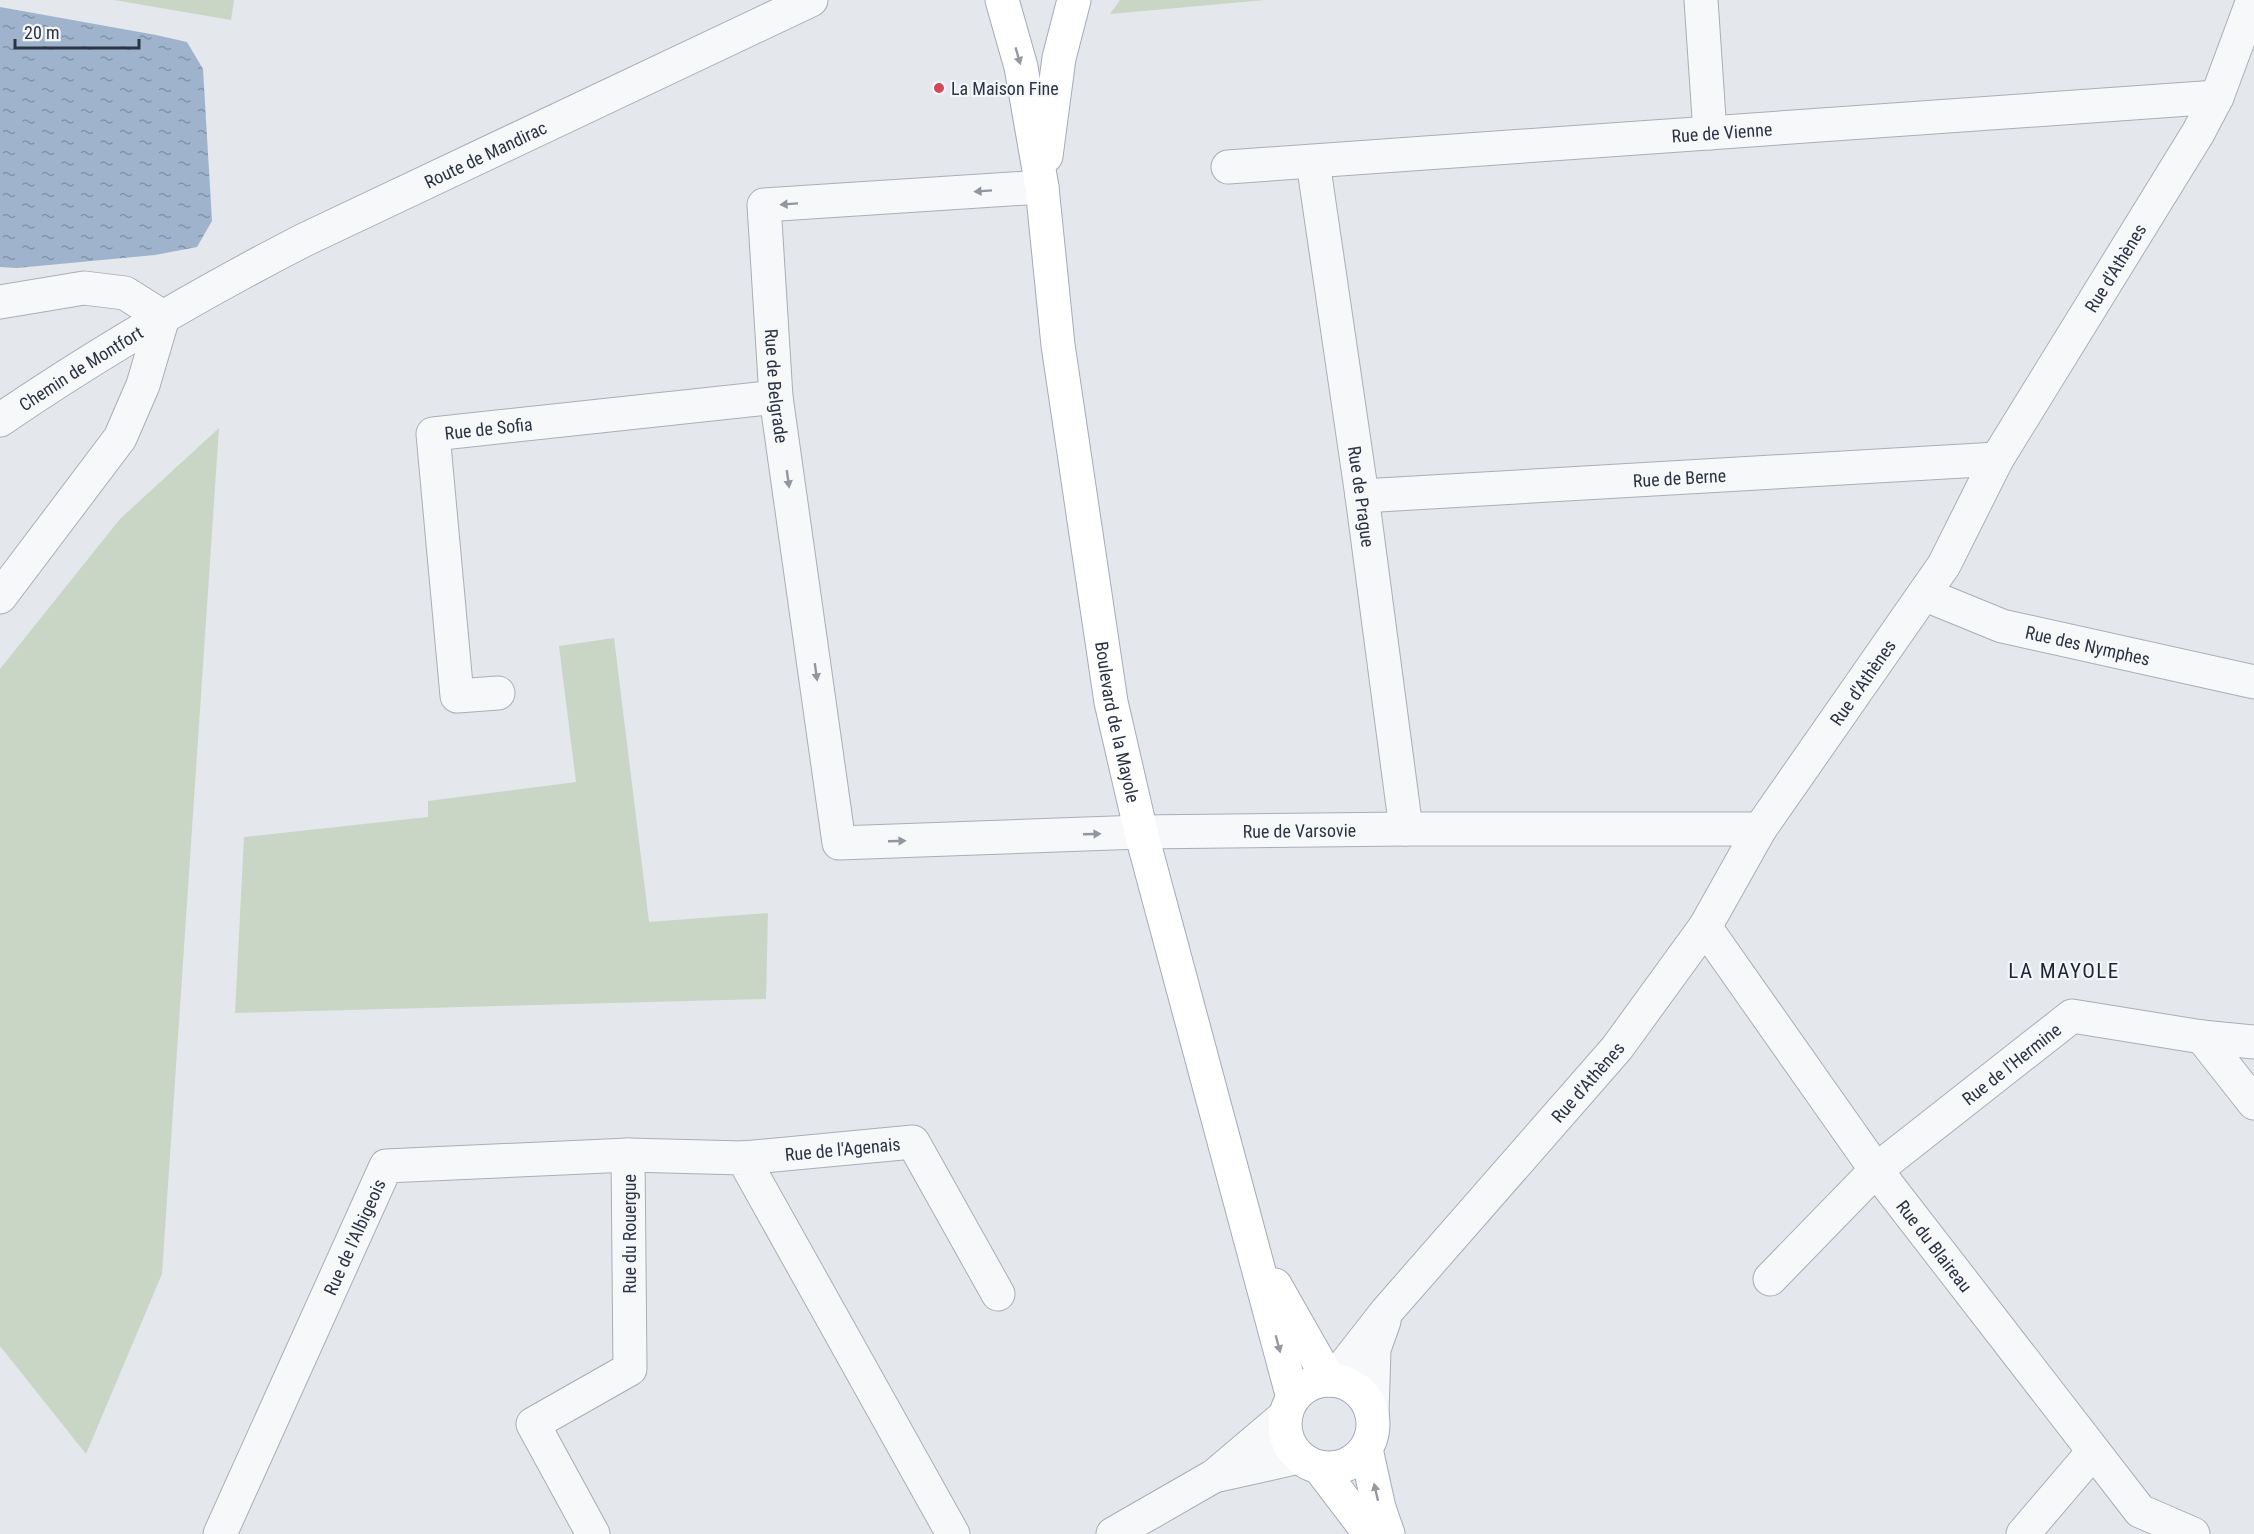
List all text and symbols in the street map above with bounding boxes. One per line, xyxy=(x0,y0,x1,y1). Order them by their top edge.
scale bar xyxy=(15,12,140,50)
text: 20 m xyxy=(24,22,59,43)
one-way arrow xyxy=(1014,47,1023,65)
place label: La Maison Fine xyxy=(951,78,1059,99)
marker: La Maison Fine xyxy=(932,81,946,95)
street label: Route de Mandirac xyxy=(421,116,550,192)
street label: Rue de Vienne xyxy=(1671,118,1773,146)
one-way arrow xyxy=(974,186,993,196)
one-way arrow xyxy=(779,199,798,208)
street label: Rue d'Athènes xyxy=(2080,220,2150,316)
street label: Chemin de Montfort xyxy=(15,321,146,415)
street label: Rue de Belgrade xyxy=(761,328,793,444)
street label: Rue de Sofia xyxy=(443,413,533,443)
street label: Rue de Prague xyxy=(1344,444,1379,548)
street label: Rue de Berne xyxy=(1632,464,1727,491)
one-way arrow xyxy=(783,470,792,489)
street label: Rue des Nymphes xyxy=(2024,621,2152,669)
street label: Rue d'Athènes xyxy=(1825,635,1900,729)
street label: Boulevard de la Mayole xyxy=(1092,640,1144,805)
one-way arrow xyxy=(811,663,820,682)
street label: Rue de Varsovie xyxy=(1243,819,1356,841)
one-way arrow xyxy=(1083,830,1102,839)
one-way arrow xyxy=(888,836,907,845)
district label: LA MAYOLE xyxy=(2008,959,2120,983)
street label: Rue de l'Hermine xyxy=(1958,1019,2065,1109)
street label: Rue d'Athènes xyxy=(1547,1038,1628,1126)
street label: Rue de l'Agenais xyxy=(784,1133,901,1165)
street label: Rue du Rouergue xyxy=(619,1174,640,1294)
street label: Rue de l'Albigeois xyxy=(319,1176,389,1298)
street label: Rue du Blaireau xyxy=(1893,1196,1977,1296)
one-way arrow xyxy=(1274,1335,1283,1353)
one-way arrow xyxy=(1370,1483,1380,1501)

